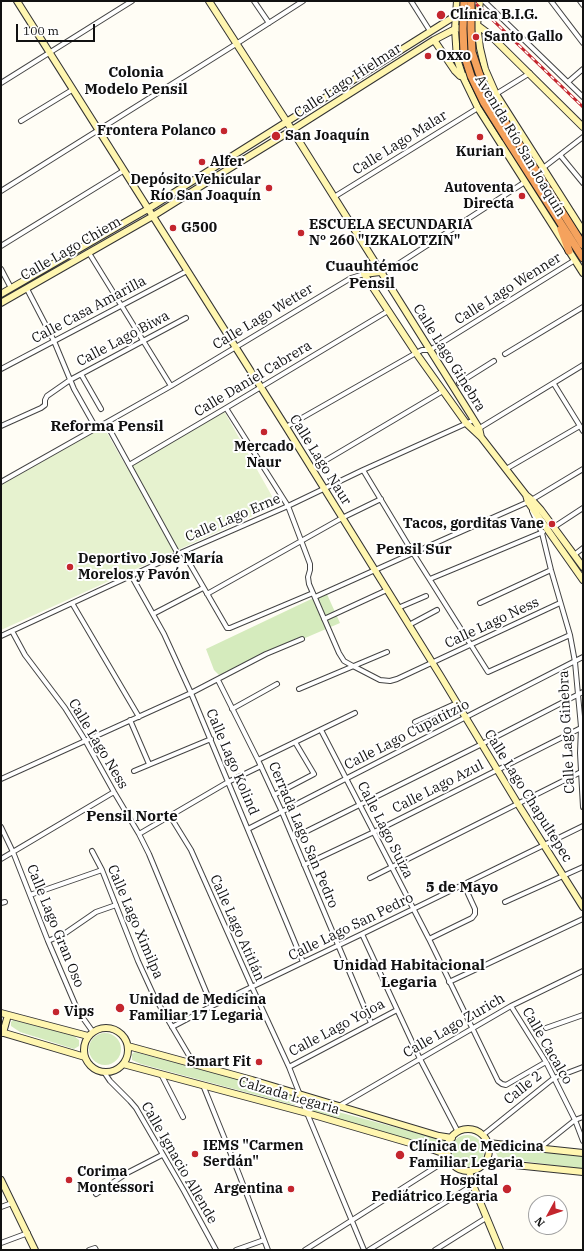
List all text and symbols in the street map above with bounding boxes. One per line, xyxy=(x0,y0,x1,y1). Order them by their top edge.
place label: Clínica B.I.G. xyxy=(450,7,538,23)
marker: Clínica B.I.G. xyxy=(435,9,447,21)
scale bar xyxy=(18,16,97,42)
text: 100 m xyxy=(23,23,59,38)
place label: Santo Gallo xyxy=(484,29,563,45)
marker: Santo Gallo xyxy=(471,32,481,42)
street label: Calle Lago Hielmar xyxy=(291,40,405,122)
place label: Oxxo xyxy=(436,48,471,64)
marker: Oxxo xyxy=(423,51,433,61)
district label: Colonia Modelo Pensil xyxy=(84,64,188,99)
street label: Avenida Río San Joaquín xyxy=(471,72,569,220)
street label: Calle Lago Malar xyxy=(350,107,450,179)
place label: Frontera Polanco xyxy=(97,123,216,139)
marker: Frontera Polanco xyxy=(219,126,229,136)
place label: San Joaquín xyxy=(285,128,369,144)
marker: San Joaquín xyxy=(270,130,282,142)
marker: Kurian xyxy=(475,132,485,142)
place label: Kurian xyxy=(456,144,504,160)
place label: Alfer xyxy=(210,154,244,170)
marker: Alfer xyxy=(197,157,207,167)
place label: Depósito Vehicular Río San Joaquín xyxy=(131,172,261,204)
place label: Autoventa Directa xyxy=(444,180,514,212)
marker: Depósito Vehicular Río San Joaquín xyxy=(264,183,274,193)
marker: Autoventa Directa xyxy=(517,191,527,201)
street label: Calle Lago Chiem xyxy=(18,213,124,285)
place label: ESCUELA SECUNDARIA Nº 260 "IZKALOTZIN" xyxy=(309,217,473,250)
place label: G500 xyxy=(181,220,217,236)
marker: G500 xyxy=(168,223,178,233)
marker: ESCUELA SECUNDARIA Nº 260 "IZKALOTZIN" xyxy=(296,228,306,238)
street label: Calle Lago Wenner xyxy=(452,249,564,329)
district label: Cuauhtémoc Pensil xyxy=(325,258,419,293)
street label: Calle Casa Amarilla xyxy=(29,273,149,347)
street label: Calle Lago Wetter xyxy=(210,280,316,354)
street label: Calle Lago Ginebra xyxy=(409,301,489,415)
street label: Calle Lago Biwa xyxy=(74,308,172,370)
street label: Calle Daniel Cabrera xyxy=(191,337,315,421)
street label: Calle Lago Naur xyxy=(285,412,355,508)
district label: Reforma Pensil xyxy=(50,418,164,436)
marker: Mercado Naur xyxy=(259,427,269,437)
place label: Mercado Naur xyxy=(234,439,294,472)
street label: Calle Lago Erne xyxy=(183,490,283,546)
place label: Tacos, gorditas Vane xyxy=(403,516,544,532)
marker: Tacos, gorditas Vane xyxy=(547,519,557,529)
district label: Pensil Sur xyxy=(376,541,452,559)
place label: Deportivo José María Morelos y Pavón xyxy=(78,551,223,584)
marker: Deportivo José María Morelos y Pavón xyxy=(65,562,75,572)
street label: Calle Lago Ness xyxy=(442,594,542,652)
street label: Calle Lago Ginebra xyxy=(555,670,579,794)
street label: Calle Lago Ness xyxy=(64,696,132,792)
street label: Calle Lago Cupatitzio xyxy=(342,696,472,774)
street label: Calle Lago Kolind xyxy=(202,706,262,818)
street label: Calle Lago Chapultepec xyxy=(480,727,576,865)
street label: Calle Lago Azul xyxy=(390,757,486,817)
street label: Cerrada Lago San Pedro xyxy=(265,759,341,911)
street label: Calle Lago Suiza xyxy=(353,779,417,881)
district label: Pensil Norte xyxy=(86,808,178,826)
street label: Calle Lago Gran Oso xyxy=(23,862,87,990)
street label: Calle Lago Ximilpa xyxy=(103,862,167,982)
street label: Calle Lago Atitlán xyxy=(206,872,268,984)
district label: 5 de Mayo xyxy=(426,879,498,897)
street label: Calle Lago San Pedro xyxy=(286,889,416,965)
district label: Unidad Habitacional Legaria xyxy=(333,957,485,992)
street label: Calle Lago Zurich xyxy=(400,990,508,1062)
place label: Unidad de Medicina Familiar 17 Legaria xyxy=(129,992,266,1024)
street label: Calle Lago Yojoa xyxy=(286,996,388,1060)
marker: Unidad de Medicina Familiar 17 Legaria xyxy=(114,1002,126,1014)
place label: Vips xyxy=(64,1004,94,1020)
street label: Calle Cacalco xyxy=(518,1004,576,1088)
marker: Vips xyxy=(51,1007,61,1017)
place label: Smart Fit xyxy=(187,1054,251,1070)
marker: Smart Fit xyxy=(254,1057,264,1067)
street label: Calle 2 xyxy=(501,1068,545,1108)
street label: Calzada Legaria xyxy=(237,1074,341,1118)
street label: Calle Ignacio Allende xyxy=(137,1099,221,1227)
place label: IEMS "Carmen Serdán" xyxy=(203,1138,304,1170)
place label: Clínica de Medicina Familiar Legaria xyxy=(409,1139,544,1172)
marker: IEMS "Carmen Serdán" xyxy=(190,1149,200,1159)
marker: Clínica de Medicina Familiar Legaria xyxy=(394,1149,406,1161)
place label: Corima Montessori xyxy=(77,1164,154,1196)
place label: Hospital Pediátrico Legaria xyxy=(371,1173,498,1206)
marker: Corima Montessori xyxy=(64,1175,74,1185)
place label: Argentina xyxy=(214,1181,283,1197)
marker: Hospital Pediátrico Legaria xyxy=(501,1183,513,1195)
marker: Argentina xyxy=(286,1184,296,1194)
north arrow xyxy=(528,1195,568,1235)
text: N xyxy=(531,1214,548,1230)

